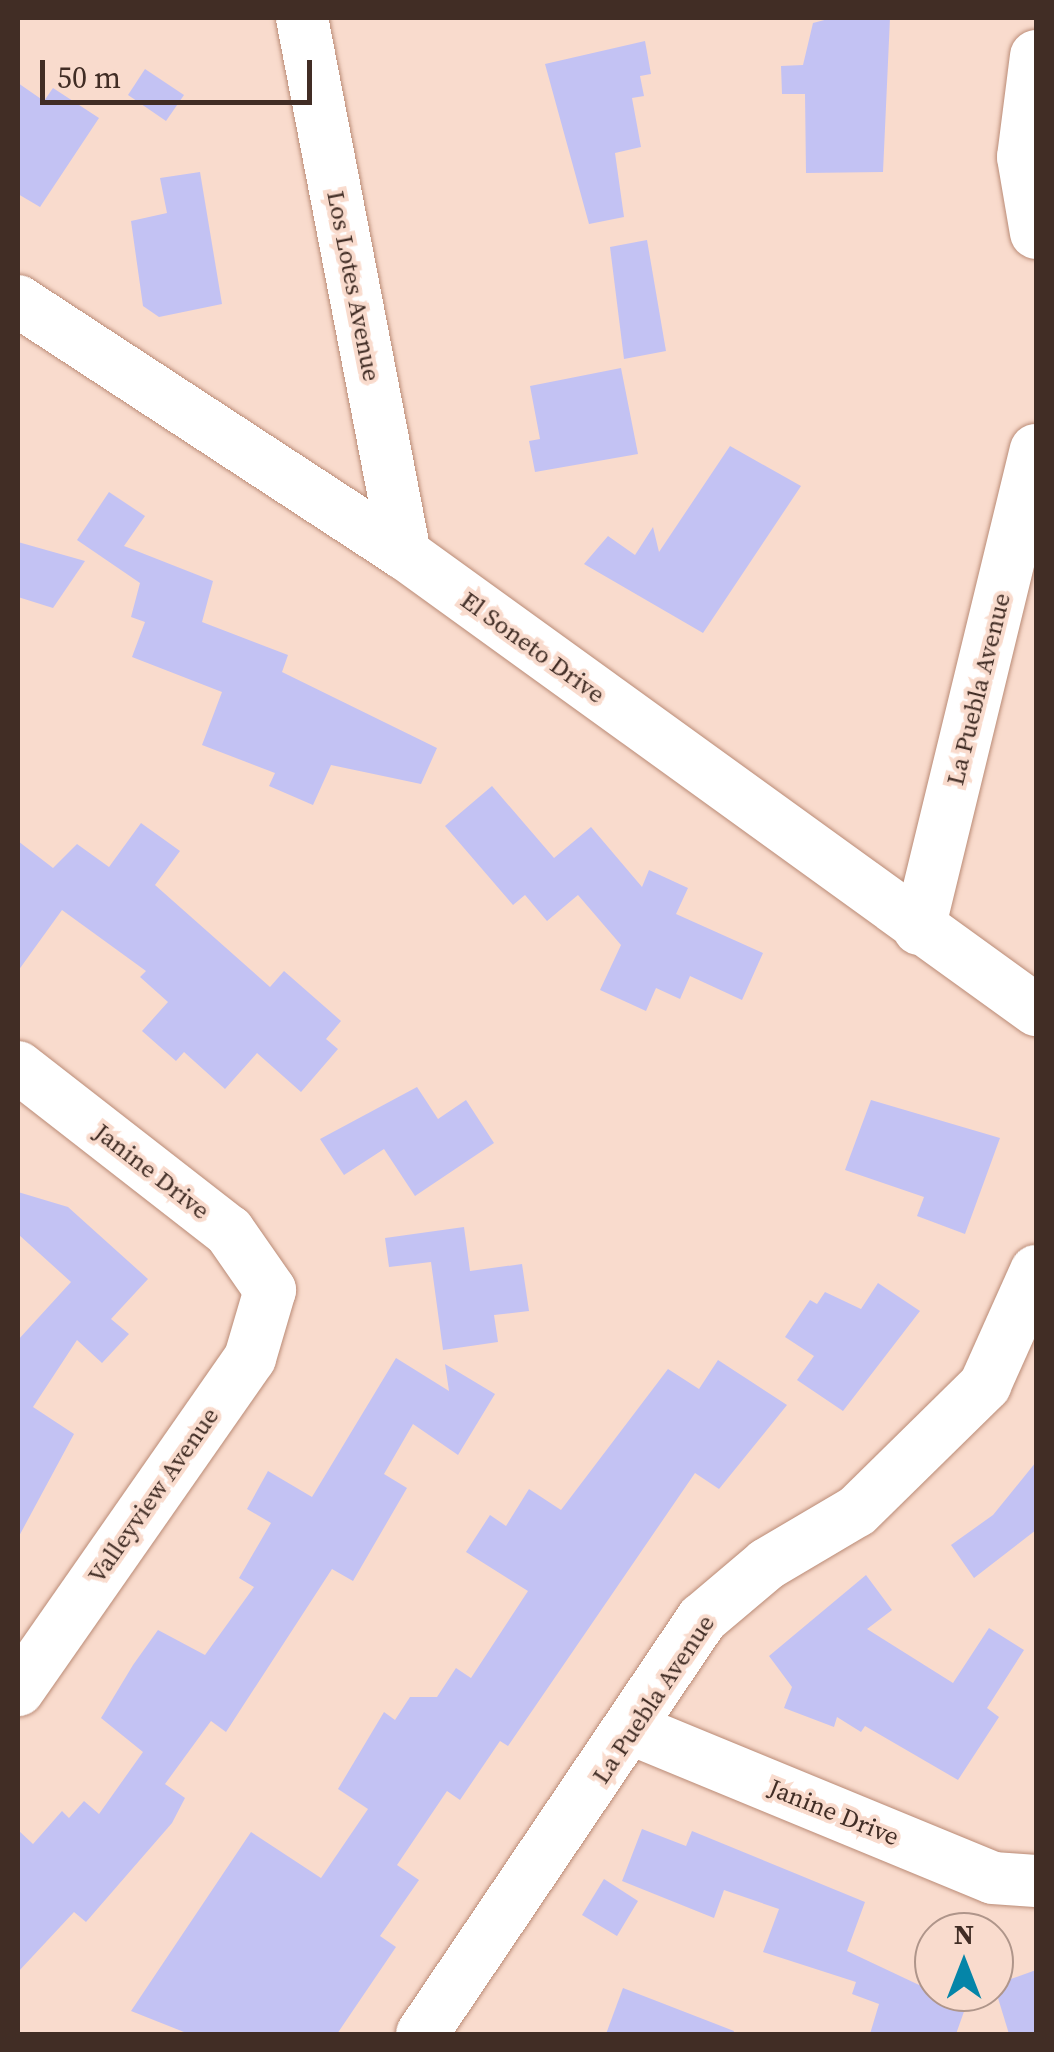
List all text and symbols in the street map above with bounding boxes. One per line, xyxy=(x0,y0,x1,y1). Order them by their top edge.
scale bar xyxy=(45,40,318,102)
text: 50 m xyxy=(57,57,121,98)
street label: Los Lotes Avenue xyxy=(321,188,387,384)
street label: El Soneto Drive xyxy=(455,585,611,709)
street label: La Puebla Avenue xyxy=(940,590,1016,788)
street label: Janine Drive xyxy=(88,1117,216,1225)
street label: Valleyview Avenue xyxy=(81,1401,225,1589)
street label: La Puebla Avenue xyxy=(585,1609,721,1789)
street label: Janine Drive xyxy=(764,1772,904,1852)
north arrow xyxy=(914,1912,1014,2012)
text: N xyxy=(954,1915,974,1953)

